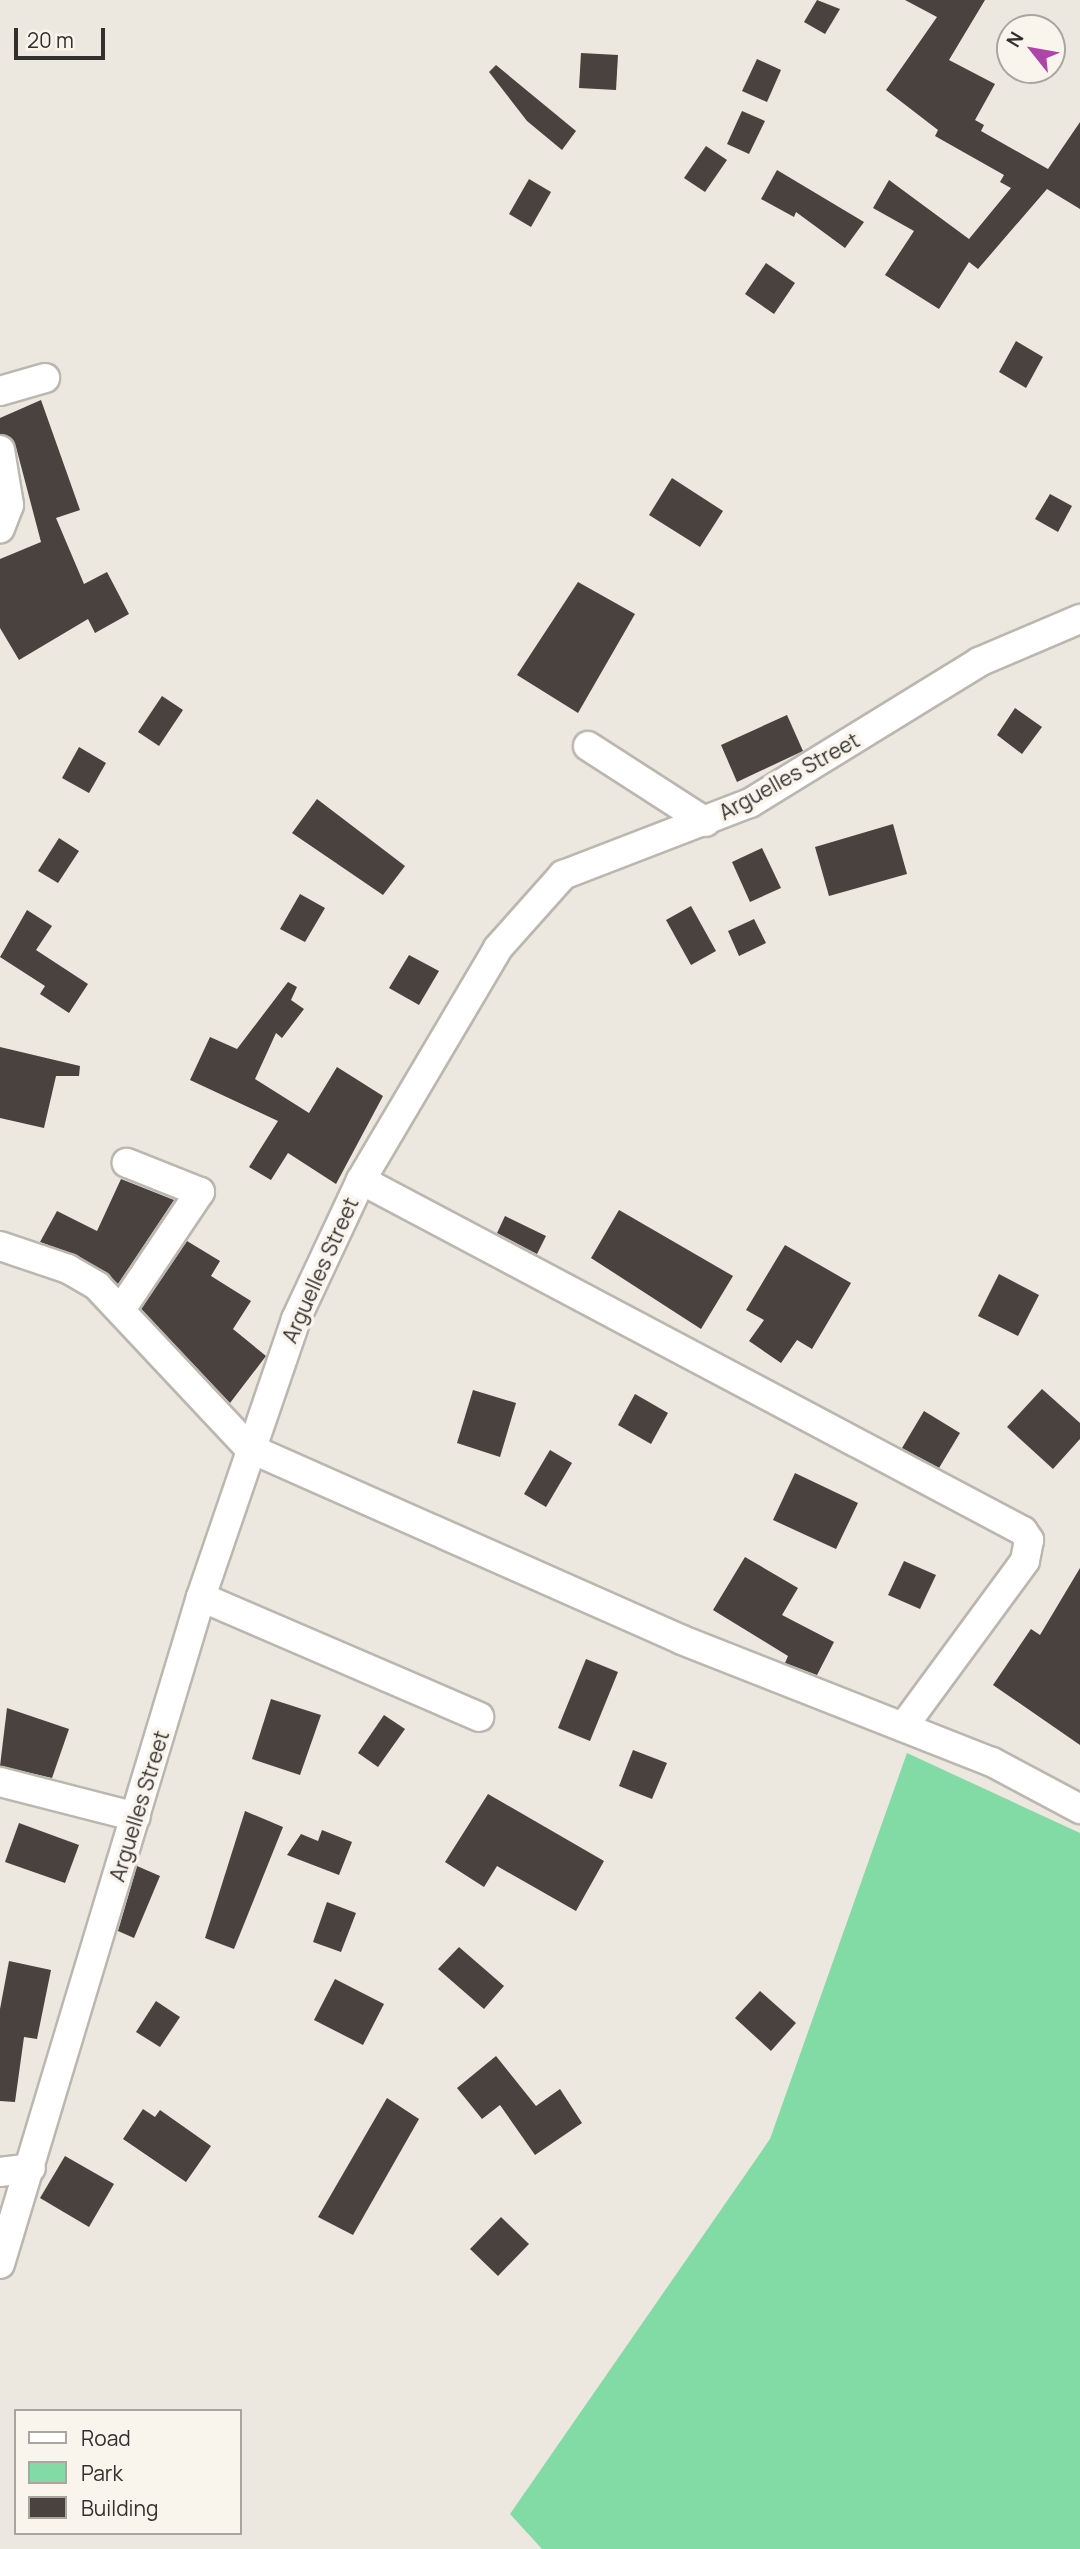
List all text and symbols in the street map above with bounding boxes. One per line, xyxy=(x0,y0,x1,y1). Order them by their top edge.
scale bar xyxy=(18,14,108,58)
north arrow xyxy=(996,14,1066,84)
text: 20 m xyxy=(27,26,74,54)
text: N xyxy=(1000,27,1029,52)
street label: Arguelles Street xyxy=(714,727,864,825)
street label: Arguelles Street xyxy=(277,1193,363,1347)
street label: Arguelles Street xyxy=(104,1727,174,1885)
legend xyxy=(14,2409,242,2535)
text: Road xyxy=(81,2424,131,2452)
text: Park xyxy=(81,2459,123,2487)
text: Building xyxy=(81,2494,158,2522)

